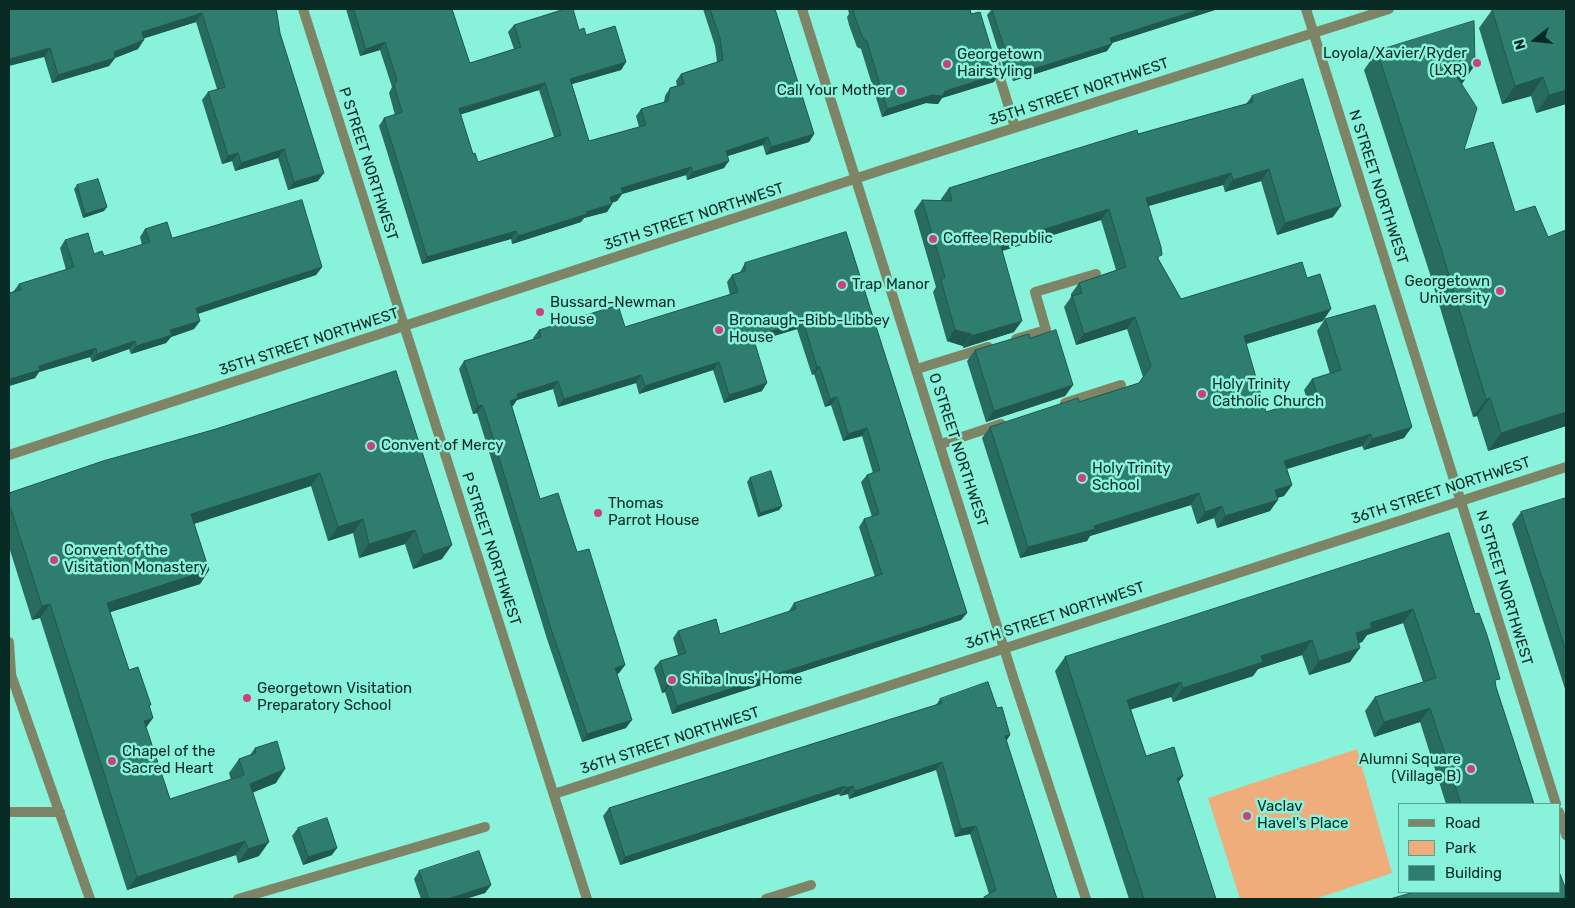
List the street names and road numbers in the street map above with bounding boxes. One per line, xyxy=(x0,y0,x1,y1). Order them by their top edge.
street label: 35TH STREET NORTHWEST xyxy=(987,54,1171,130)
street label: P STREET NORTHWEST xyxy=(335,85,401,243)
street label: N STREET NORTHWEST xyxy=(1345,108,1411,266)
street label: 35TH STREET NORTHWEST xyxy=(602,179,786,255)
street label: 35TH STREET NORTHWEST xyxy=(217,304,401,380)
street label: O STREET NORTHWEST xyxy=(925,371,991,529)
street label: 36TH STREET NORTHWEST xyxy=(1349,453,1533,529)
street label: P STREET NORTHWEST xyxy=(458,470,524,628)
street label: N STREET NORTHWEST xyxy=(1472,508,1536,668)
street label: 36TH STREET NORTHWEST xyxy=(963,578,1147,654)
street label: 36TH STREET NORTHWEST xyxy=(578,703,762,779)

